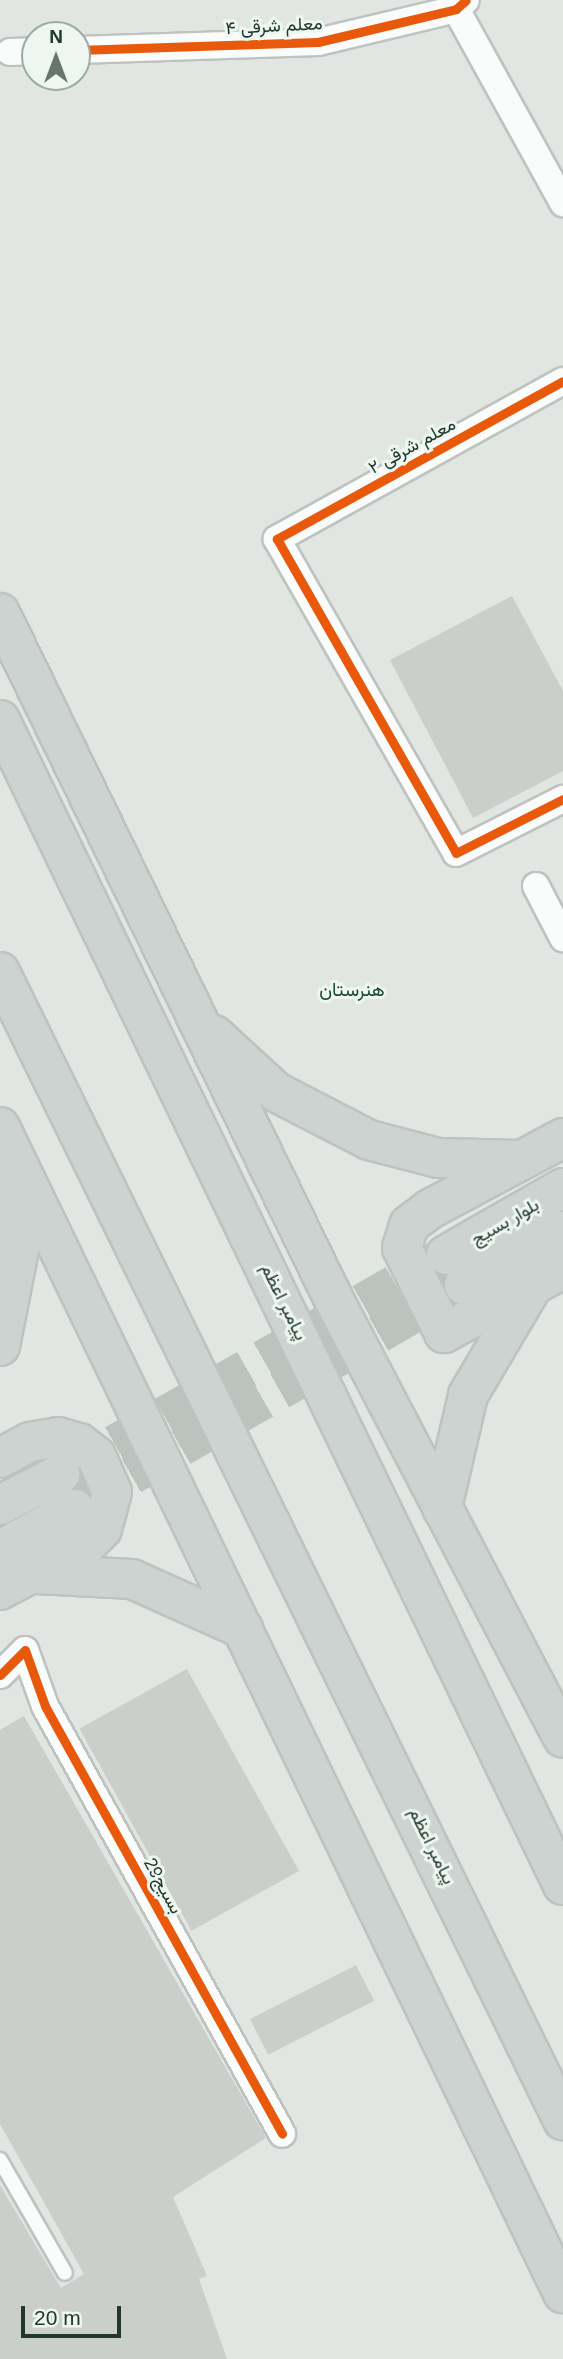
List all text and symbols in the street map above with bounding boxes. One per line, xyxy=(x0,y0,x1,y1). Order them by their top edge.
street label: معلم شرقی ۴ xyxy=(225,13,323,39)
north arrow xyxy=(21,21,91,91)
text: N xyxy=(49,26,63,47)
street label: معلم شرقی ۲ xyxy=(365,413,459,479)
district label: هنرستان xyxy=(319,979,385,1001)
street label: بلوار بسیج xyxy=(467,1194,543,1250)
street label: پیامبر اعظم xyxy=(256,1260,312,1344)
street label: پیامبر اعظم xyxy=(404,1804,460,1888)
street label: بسیج29 xyxy=(139,1854,187,1918)
scale bar xyxy=(24,2292,124,2336)
text: 20 m xyxy=(34,2306,81,2329)

